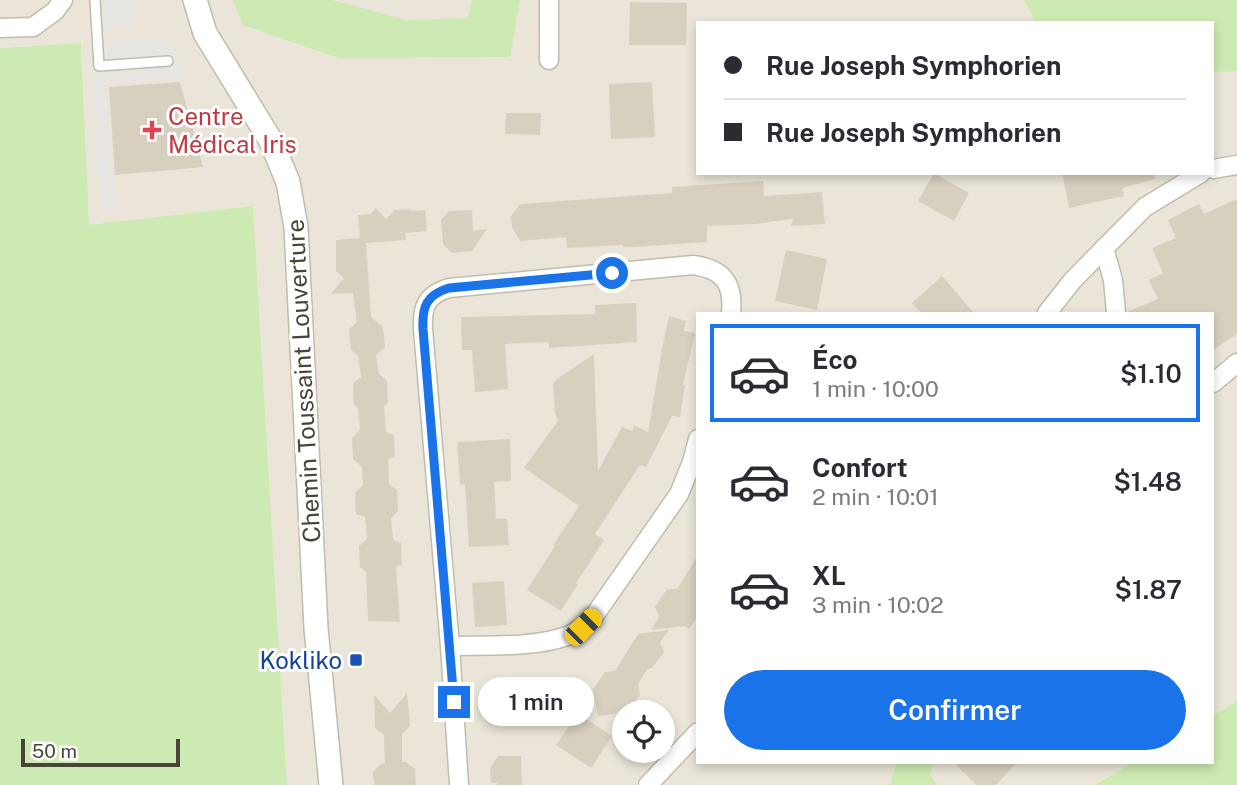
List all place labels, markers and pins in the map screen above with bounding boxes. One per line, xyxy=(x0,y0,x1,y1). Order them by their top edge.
place label: Centre Médical Iris xyxy=(168,102,297,158)
marker: Centre Médical Iris xyxy=(142,120,162,140)
place label: Kokliko xyxy=(260,646,342,674)
marker: Kokliko xyxy=(348,652,364,668)

